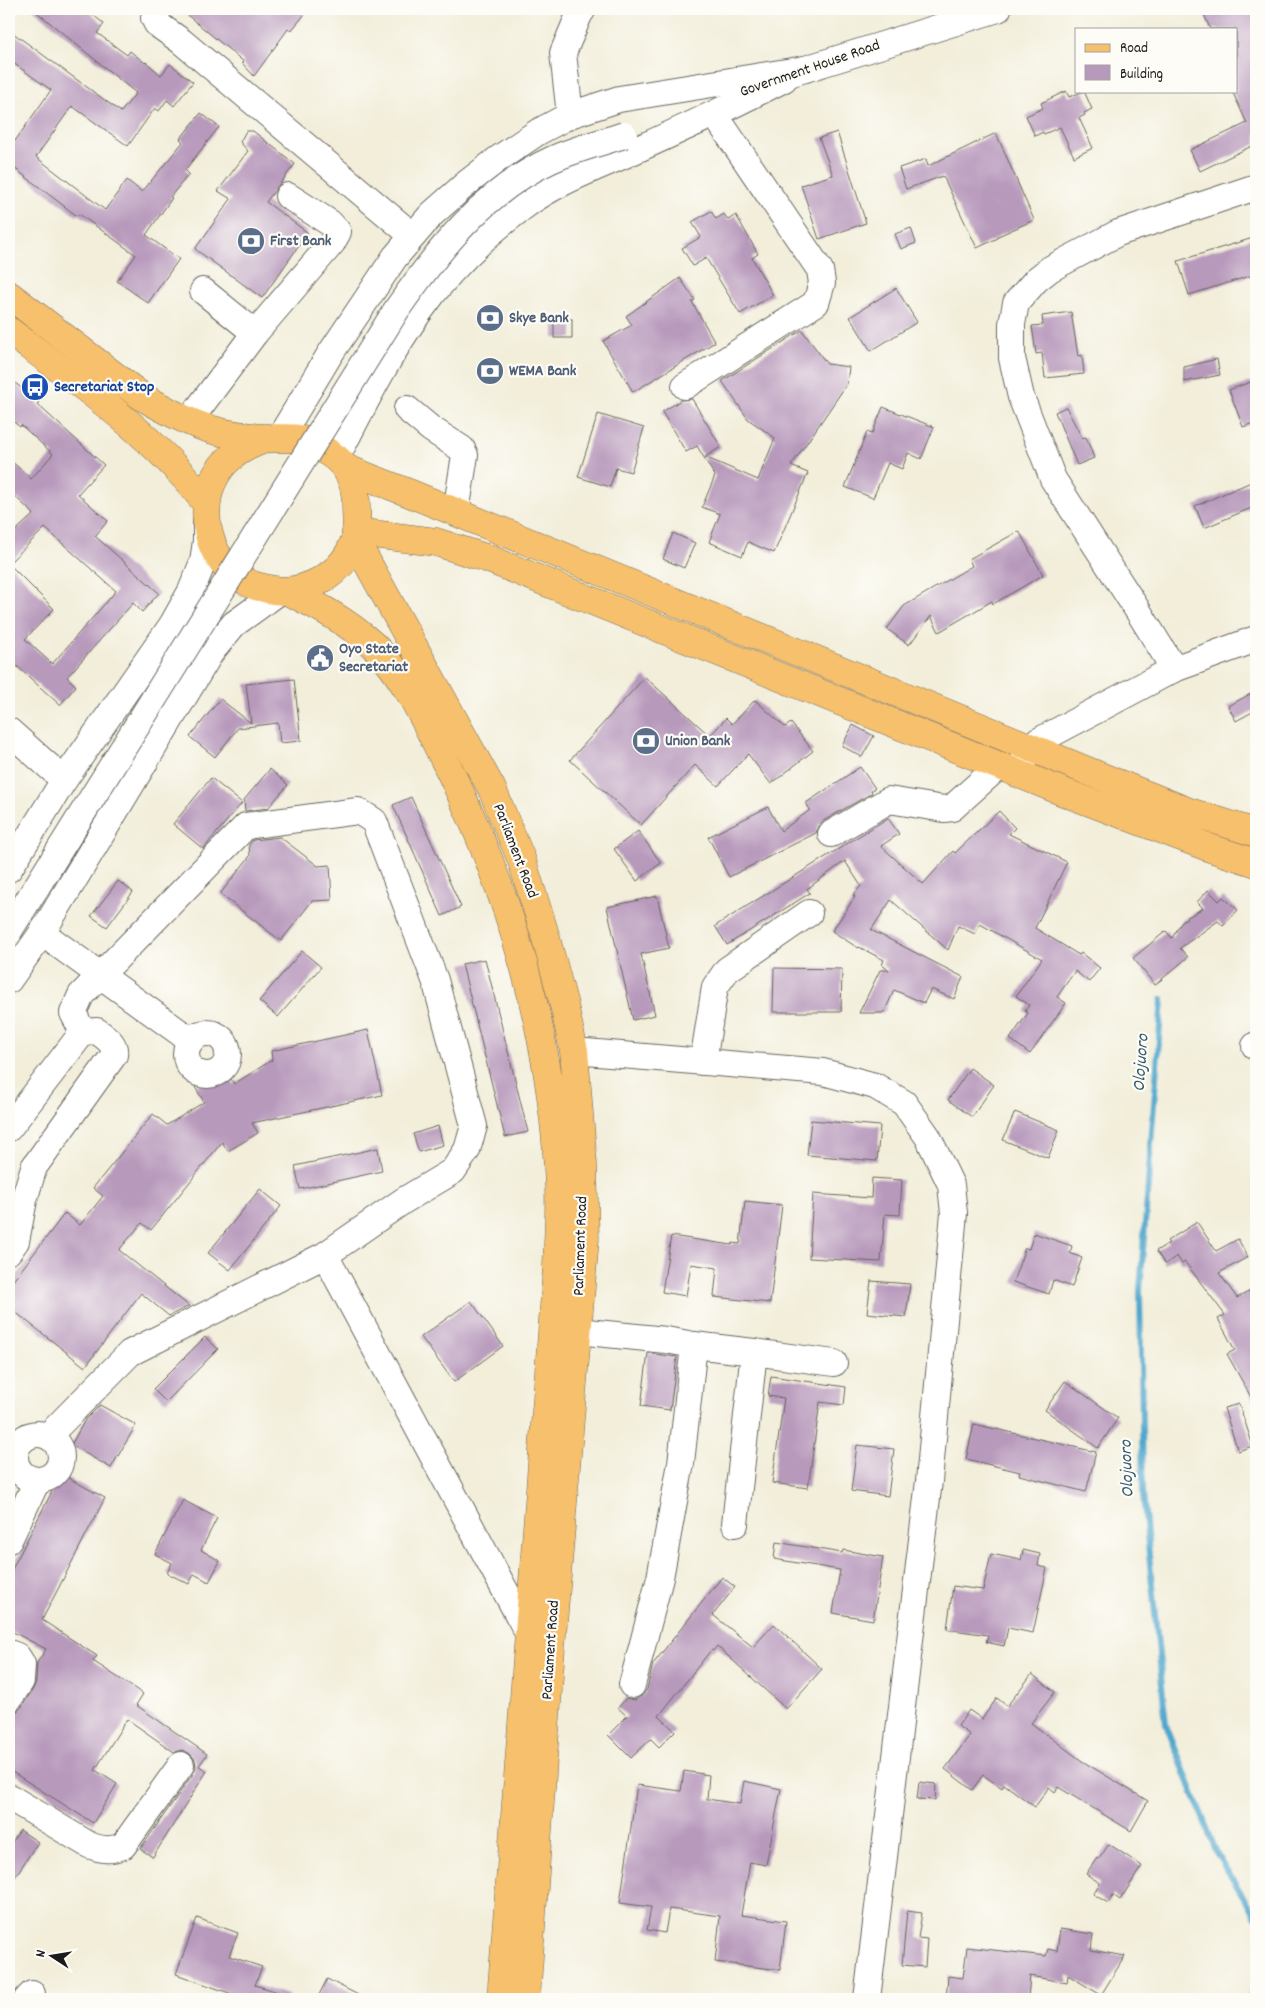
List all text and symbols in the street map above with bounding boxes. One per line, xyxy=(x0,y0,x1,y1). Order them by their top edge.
legend xyxy=(1075,28,1238,92)
street label: Government House Road xyxy=(737,34,883,104)
text: Road xyxy=(1120,38,1148,60)
text: Building xyxy=(1120,64,1163,86)
bank icon: First Bank xyxy=(236,226,266,256)
place label: First Bank xyxy=(270,230,332,253)
bank icon: Skye Bank xyxy=(475,303,505,333)
place label: Skye Bank xyxy=(509,307,569,330)
bank icon: WEMA Bank xyxy=(475,356,505,386)
place label: WEMA Bank xyxy=(509,360,577,383)
bus stop icon: Secretariat Stop xyxy=(20,372,50,402)
place label: Secretariat Stop xyxy=(54,376,154,399)
place label: Oyo State Secretariat xyxy=(339,638,408,679)
public building icon: Oyo State Secretariat xyxy=(305,643,335,673)
bank icon: Union Bank xyxy=(631,726,661,756)
place label: Union Bank xyxy=(665,730,731,753)
street label: Parliament Road xyxy=(486,800,544,902)
water label: Olojuoro xyxy=(1128,1032,1157,1093)
street label: Parliament Road xyxy=(568,1196,594,1296)
water label: Olojuoro xyxy=(1114,1439,1142,1498)
street label: Parliament Road xyxy=(536,1599,566,1701)
north arrow xyxy=(28,1930,78,1980)
text: N xyxy=(31,1948,52,1959)

